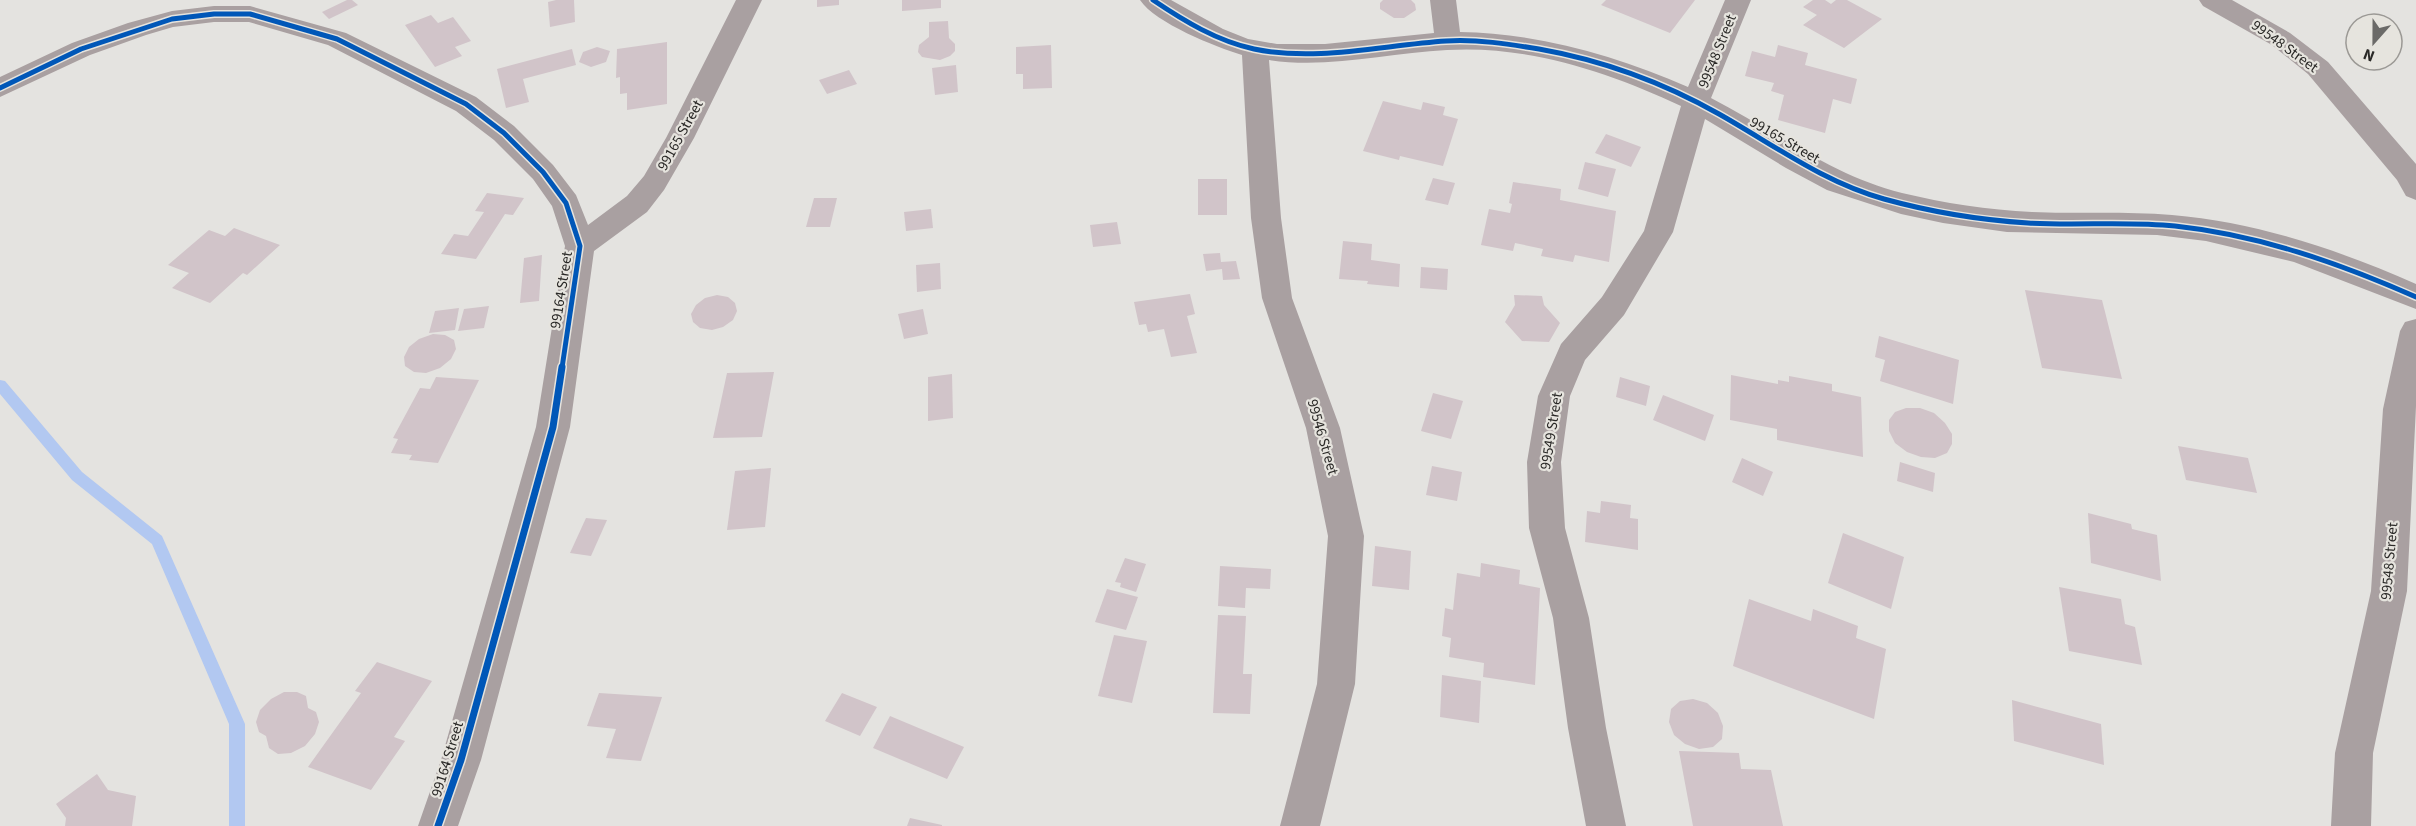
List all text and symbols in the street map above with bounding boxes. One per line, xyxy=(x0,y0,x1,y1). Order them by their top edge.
street label: 99548 Street xyxy=(1693,11,1742,91)
north arrow xyxy=(2344,12,2404,72)
street label: 99548 Street xyxy=(2247,15,2322,78)
text: N xyxy=(2360,43,2378,67)
street label: 99165 Street xyxy=(652,96,708,174)
street label: 99165 Street xyxy=(1746,112,1824,169)
street label: 99164 Street xyxy=(545,250,578,330)
street label: 99549 Street xyxy=(1535,391,1568,471)
street label: 99546 Street xyxy=(1302,397,1343,477)
street label: 99548 Street xyxy=(2376,521,2403,601)
street label: 99164 Street xyxy=(426,719,469,799)

